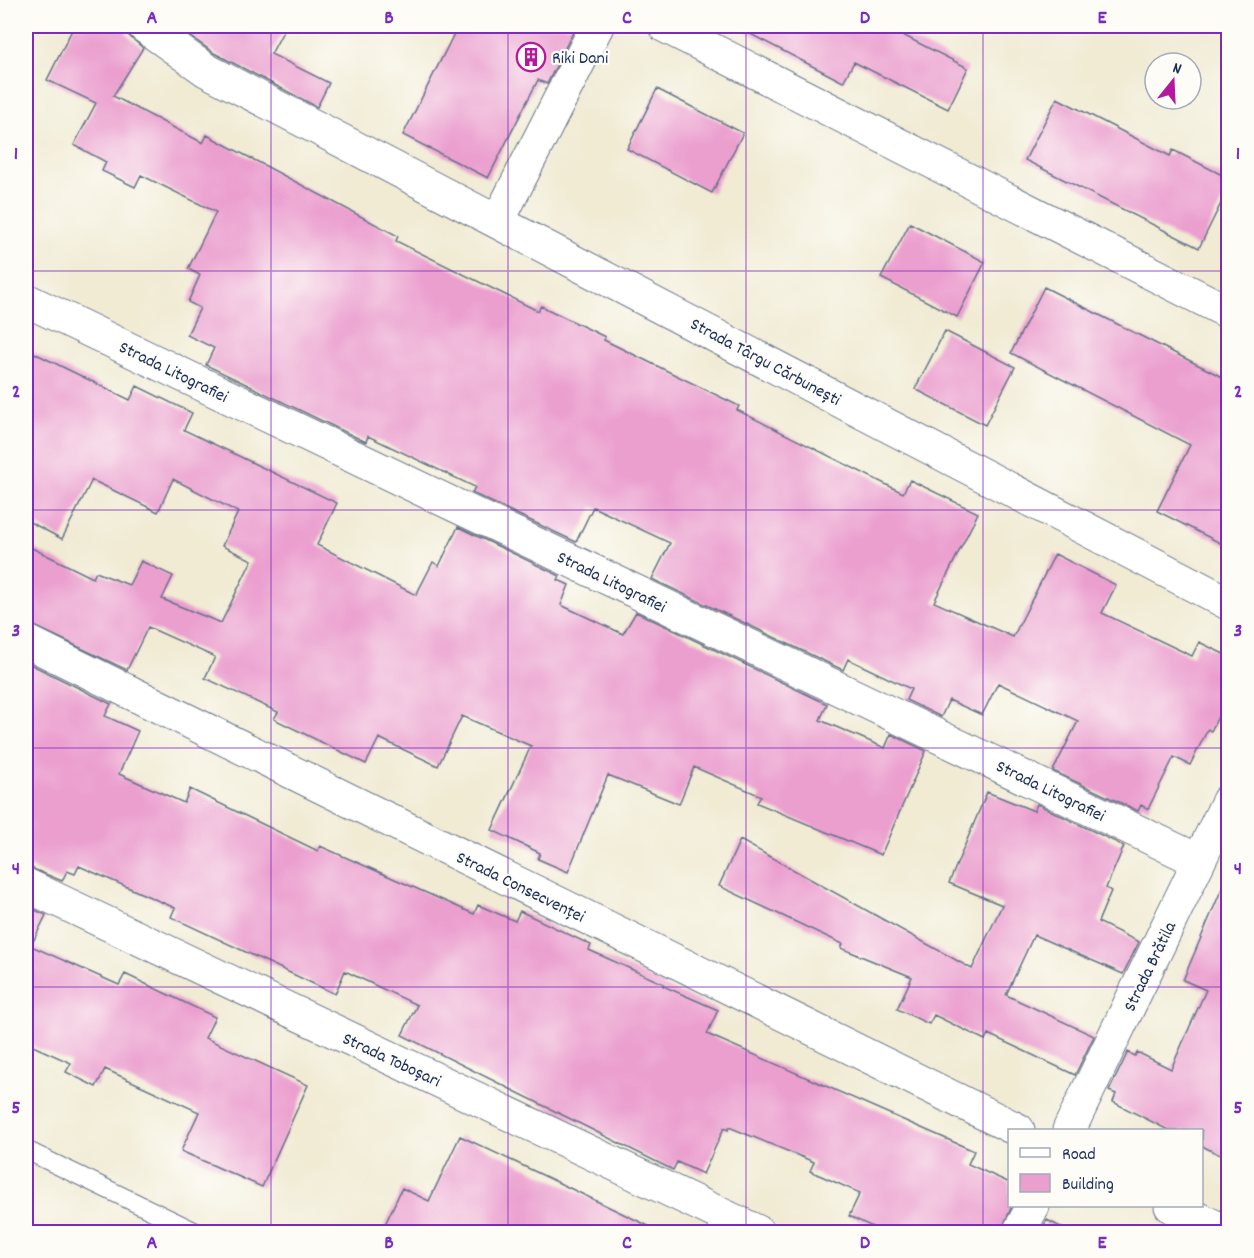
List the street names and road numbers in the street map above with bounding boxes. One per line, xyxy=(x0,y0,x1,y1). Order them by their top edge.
street label: Strada Târgu Cărbunești xyxy=(685,313,845,413)
street label: Strada Litografiei xyxy=(114,336,232,410)
street label: Strada Litografiei xyxy=(552,546,670,620)
street label: Strada Litografiei xyxy=(991,755,1109,829)
street label: Strada Consecvenței xyxy=(451,846,588,930)
street label: Strada Brătila xyxy=(1119,917,1184,1016)
street label: Strada Toboșari xyxy=(338,1028,444,1095)

